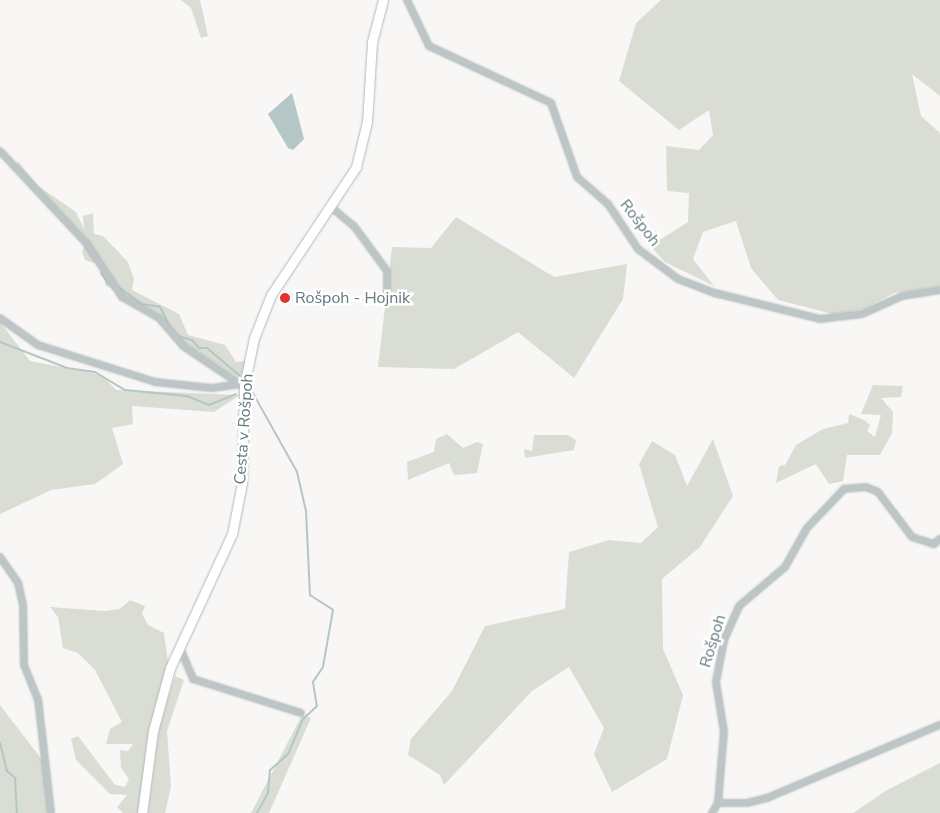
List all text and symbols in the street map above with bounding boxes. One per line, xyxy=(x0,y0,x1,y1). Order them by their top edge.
street label: Rošpoh xyxy=(616,196,664,250)
place label: Rošpoh - Hojnik xyxy=(295,288,410,308)
marker: Rošpoh - Hojnik xyxy=(279,292,291,304)
street label: Cesta v Rošpoh xyxy=(231,373,257,485)
street label: Rošpoh xyxy=(696,612,730,670)

